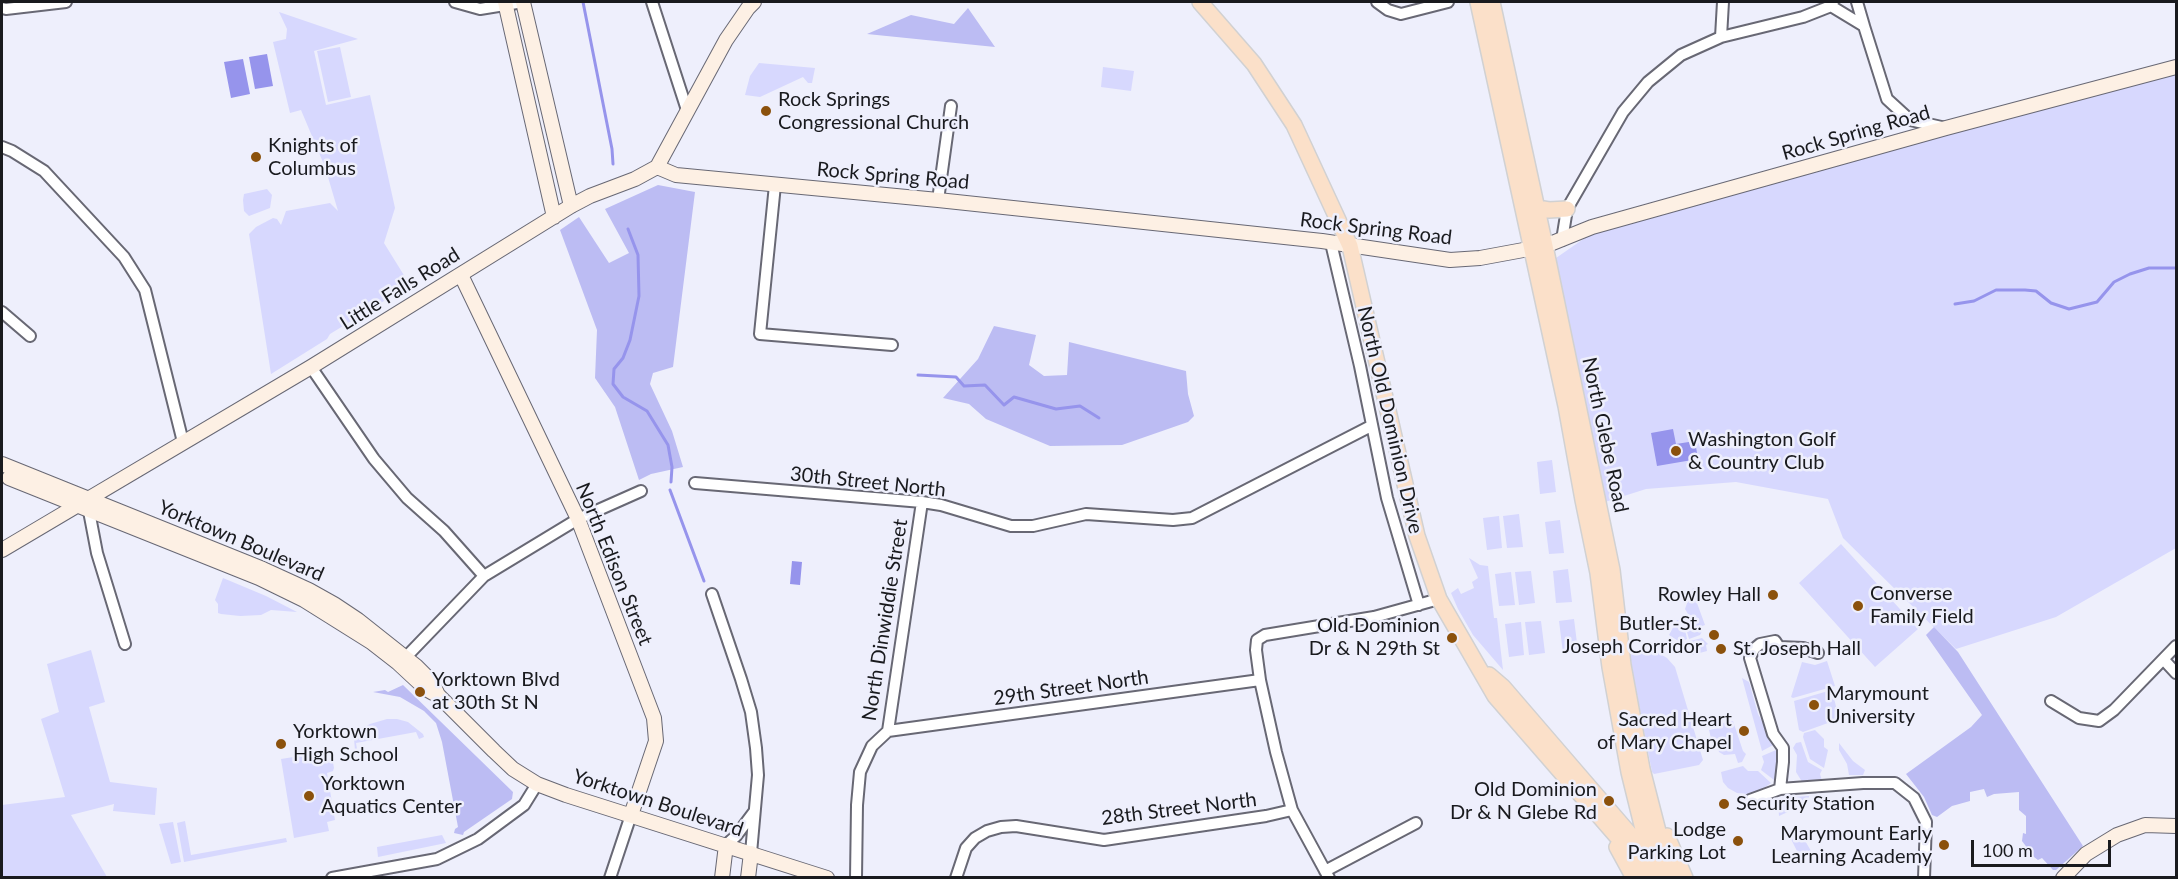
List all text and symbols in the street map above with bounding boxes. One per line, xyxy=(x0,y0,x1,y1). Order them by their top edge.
place label: Rock Springs Congressional Church xyxy=(778,88,969,135)
street label: Rock Spring Road xyxy=(1779,100,1933,166)
marker: Rock Springs Congressional Church xyxy=(759,104,773,118)
place label: Knights of Columbus xyxy=(268,134,358,181)
marker: Knights of Columbus xyxy=(249,150,263,164)
street label: Rock Spring Road xyxy=(816,157,970,195)
street label: Rock Spring Road xyxy=(1299,208,1453,250)
street label: Little Falls Road xyxy=(336,243,464,335)
street label: North Old Dominion Drive xyxy=(1352,304,1428,536)
street label: North Glebe Road xyxy=(1577,355,1633,515)
place label: Washington Golf & Country Club xyxy=(1688,428,1836,475)
marker: Washington Golf & Country Club xyxy=(1669,444,1683,458)
street label: 30th Street North xyxy=(789,462,947,502)
street label: North Edison Street xyxy=(570,479,658,649)
street label: Yorktown Boulevard xyxy=(154,495,328,587)
street label: North Dinwiddie Street xyxy=(857,517,913,723)
place label: Converse Family Field xyxy=(1870,582,1974,629)
place label: Rowley Hall xyxy=(1657,583,1761,607)
marker: Rowley Hall xyxy=(1766,588,1780,602)
marker: Converse Family Field xyxy=(1851,599,1865,613)
place label: Butler-St. Joseph Corridor xyxy=(1562,612,1702,659)
place label: Old Dominion Dr & N 29th St xyxy=(1309,614,1440,661)
marker: Butler-St. Joseph Corridor xyxy=(1707,628,1721,642)
marker: Old Dominion Dr & N 29th St xyxy=(1445,631,1459,645)
place label: St. Joseph Hall xyxy=(1733,637,1861,661)
marker: St. Joseph Hall xyxy=(1714,642,1728,656)
street label: 29th Street North xyxy=(992,665,1150,711)
place label: Yorktown Blvd at 30th St N xyxy=(432,668,560,715)
place label: Marymount University xyxy=(1826,682,1929,729)
marker: Yorktown Blvd at 30th St N xyxy=(413,685,427,699)
marker: Marymount University xyxy=(1807,698,1821,712)
place label: Sacred Heart of Mary Chapel xyxy=(1597,708,1732,755)
place label: Yorktown High School xyxy=(293,720,398,767)
marker: Sacred Heart of Mary Chapel xyxy=(1737,724,1751,738)
marker: Yorktown High School xyxy=(274,737,288,751)
street label: Yorktown Boulevard xyxy=(570,764,746,842)
place label: Yorktown Aquatics Center xyxy=(321,772,462,819)
place label: Old Dominion Dr & N Glebe Rd xyxy=(1450,778,1597,825)
street label: 28th Street North xyxy=(1100,788,1258,830)
marker: Yorktown Aquatics Center xyxy=(302,789,316,803)
place label: Security Station xyxy=(1736,792,1875,816)
marker: Old Dominion Dr & N Glebe Rd xyxy=(1602,794,1616,808)
marker: Security Station xyxy=(1717,797,1731,811)
place label: Lodge Parking Lot xyxy=(1628,818,1726,865)
place label: Marymount Early Learning Academy xyxy=(1771,822,1932,869)
scale bar xyxy=(1974,828,2114,866)
marker: Lodge Parking Lot xyxy=(1731,834,1745,848)
marker: Marymount Early Learning Academy xyxy=(1937,838,1951,852)
text: 100 m xyxy=(1982,839,2033,861)

